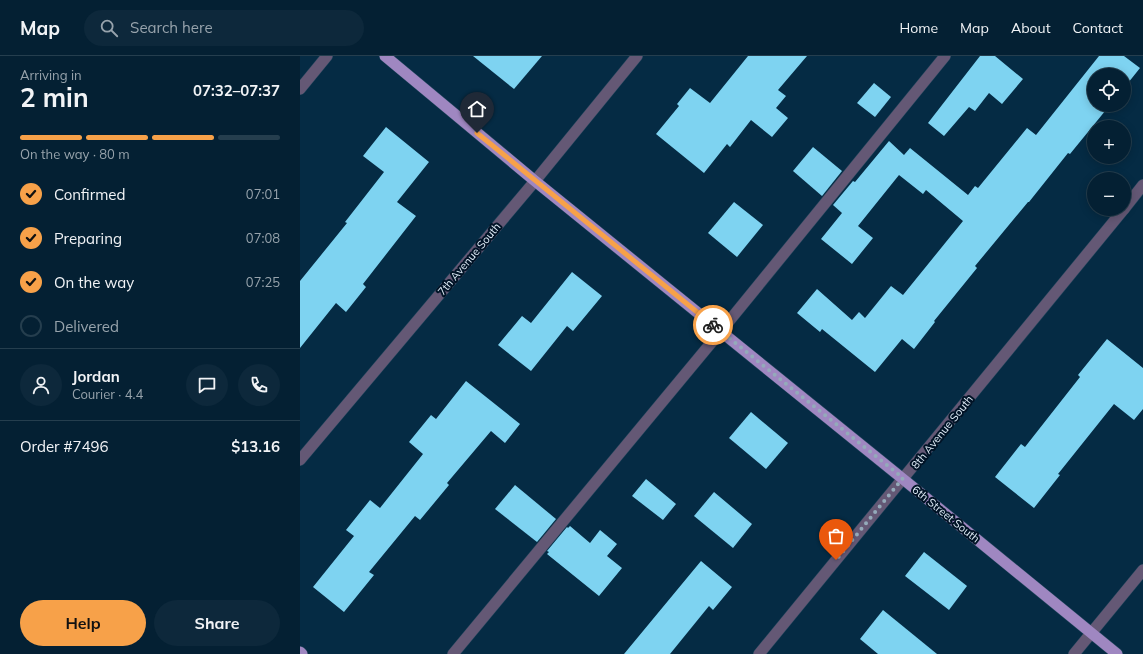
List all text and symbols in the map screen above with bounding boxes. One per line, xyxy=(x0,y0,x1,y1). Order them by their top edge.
search box xyxy=(84,10,364,46)
text: Map xyxy=(20,16,60,40)
icon: search xyxy=(98,17,120,39)
text: Search here xyxy=(130,18,213,37)
text: Home xyxy=(899,19,938,37)
text: Map xyxy=(960,19,989,37)
text: About xyxy=(1011,19,1051,37)
text: Contact xyxy=(1073,19,1123,37)
text: Arriving in xyxy=(20,67,82,83)
map controls xyxy=(1087,68,1131,216)
button: locate xyxy=(1087,68,1131,112)
text: 2 min xyxy=(20,81,89,114)
text: 07:32–07:37 xyxy=(193,81,280,100)
pin xyxy=(460,92,494,133)
icon: home xyxy=(466,98,488,120)
button: + xyxy=(1087,120,1131,164)
text: On the way · 80 m xyxy=(20,146,130,162)
button: − xyxy=(1087,172,1131,216)
icon: check xyxy=(20,183,42,205)
text: Confirmed xyxy=(54,185,125,204)
text: 07:01 xyxy=(246,186,280,202)
street label: 7th Avenue South xyxy=(434,220,504,298)
icon: check xyxy=(20,227,42,249)
text: Preparing xyxy=(54,229,122,248)
text: 07:08 xyxy=(246,230,280,246)
icon: check xyxy=(20,271,42,293)
text: On the way xyxy=(54,273,134,292)
text: 07:25 xyxy=(246,274,280,290)
courier xyxy=(693,305,733,345)
icon: bike xyxy=(702,314,724,336)
text: Delivered xyxy=(54,317,119,336)
button: person xyxy=(20,364,62,406)
button: chat xyxy=(186,364,228,406)
button: phone xyxy=(238,364,280,406)
text: Jordan xyxy=(72,367,120,386)
text: Courier · 4.4 xyxy=(72,386,143,402)
street label: 8th Avenue South xyxy=(908,392,976,472)
text: Order #7496 xyxy=(20,437,108,456)
text: $13.16 xyxy=(231,437,280,456)
street label: 6th Street South xyxy=(909,482,983,546)
pin xyxy=(819,519,853,560)
icon: bag xyxy=(825,525,847,547)
button: Help xyxy=(20,600,146,646)
button: Share xyxy=(154,600,280,646)

